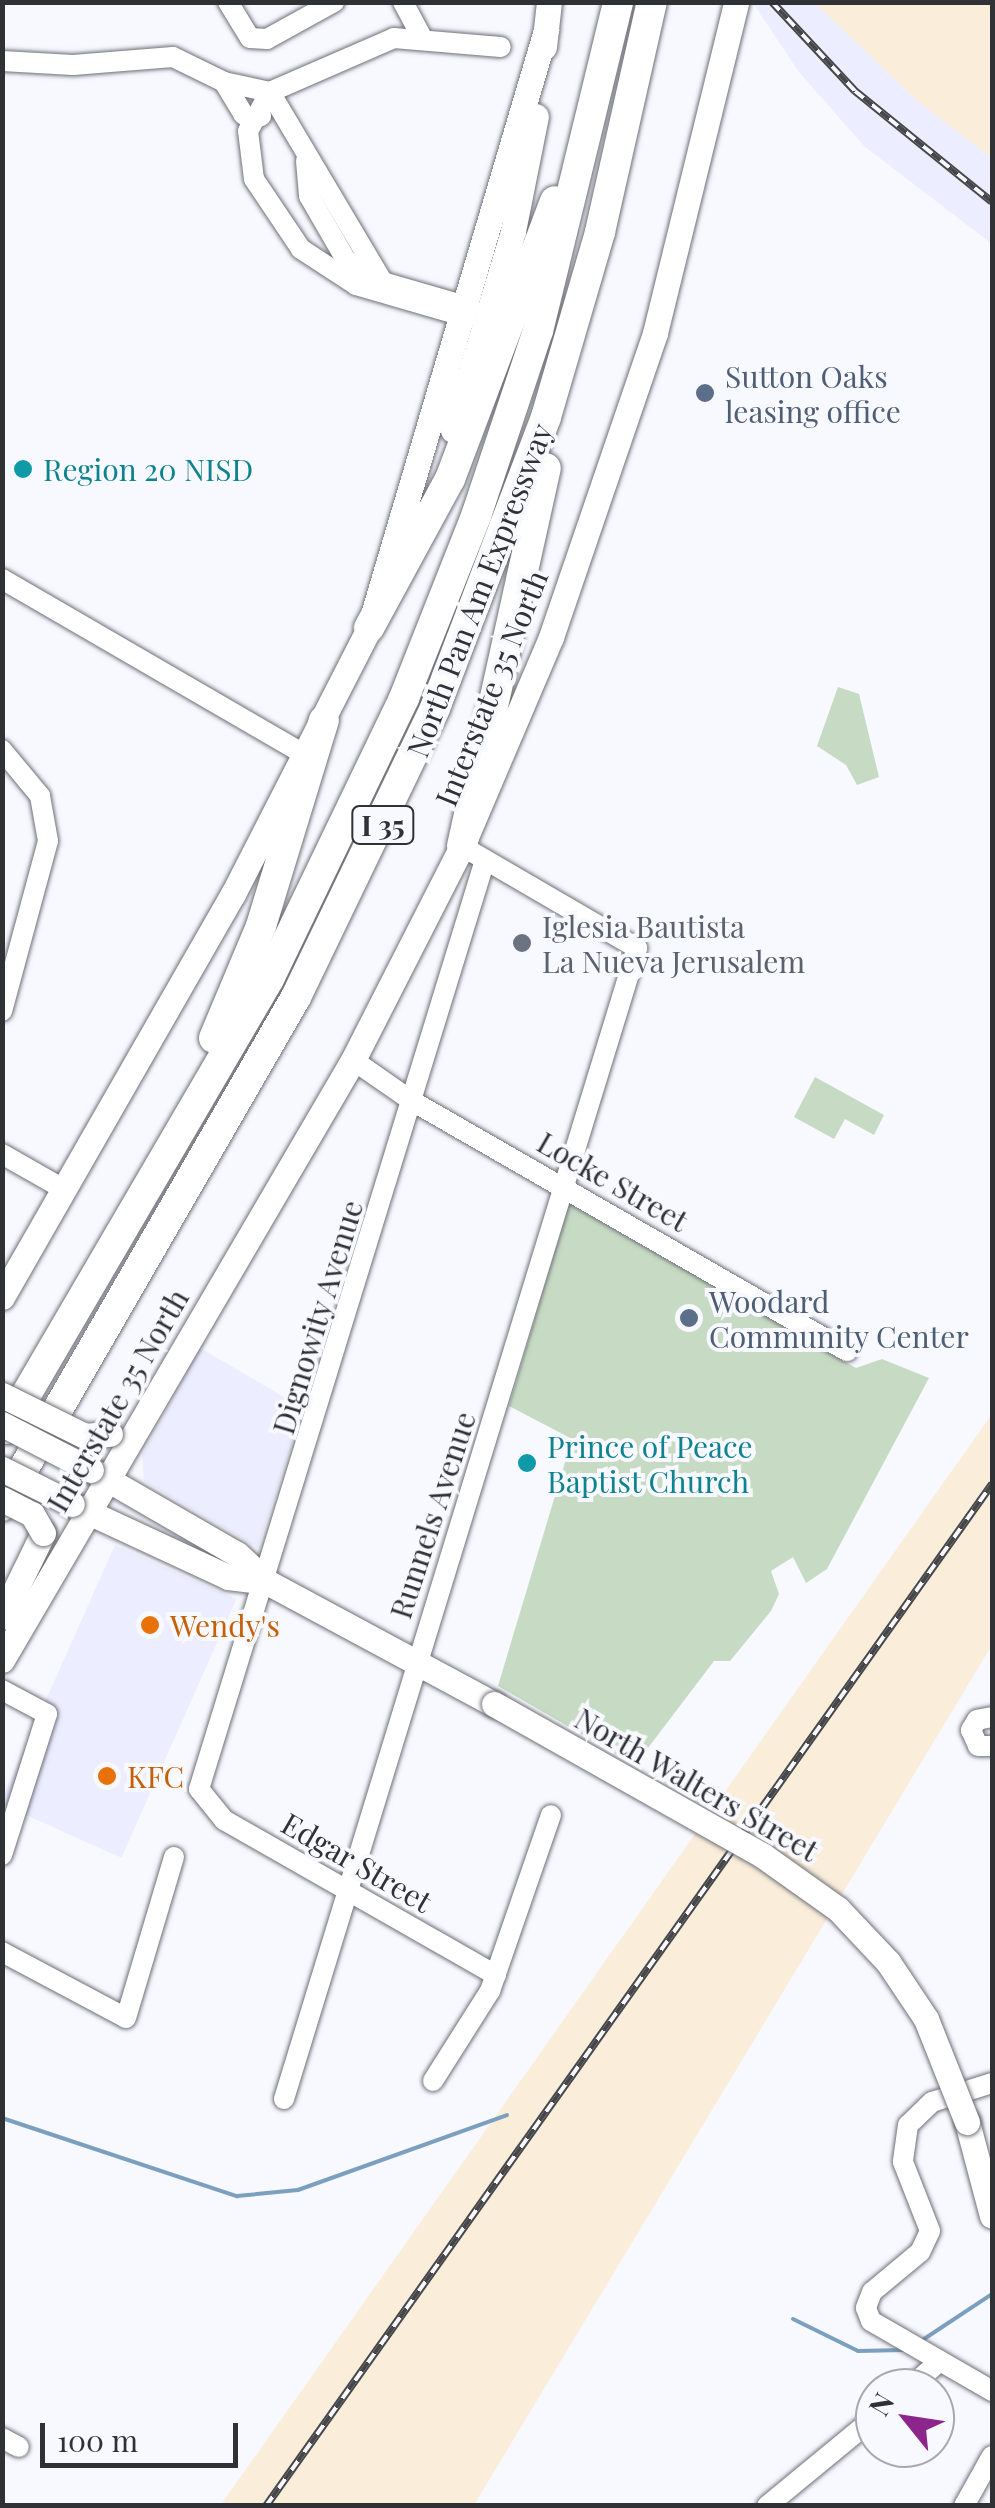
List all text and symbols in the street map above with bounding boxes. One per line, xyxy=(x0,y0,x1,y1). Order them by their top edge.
place label: Sutton Oaks leasing office xyxy=(725,358,901,428)
marker: Sutton Oaks leasing office xyxy=(694,382,716,404)
street label: North Pan Am Expressway xyxy=(398,418,560,762)
place label: Region 20 NISD xyxy=(43,451,253,487)
marker: Region 20 NISD xyxy=(12,458,34,480)
street label: Interstate 35 North xyxy=(427,565,555,811)
road number: I 35 xyxy=(350,802,416,848)
place label: Iglesia Bautista La Nueva Jerusalem xyxy=(542,908,806,978)
marker: Iglesia Bautista La Nueva Jerusalem xyxy=(511,932,533,954)
street label: Locke Street xyxy=(531,1124,695,1238)
street label: Dignowity Avenue xyxy=(264,1195,370,1439)
street label: Interstate 35 North xyxy=(39,1282,195,1518)
place label: Woodard Community Center xyxy=(709,1283,970,1354)
marker: Woodard Community Center xyxy=(678,1307,700,1329)
street label: Runnels Avenue xyxy=(381,1407,483,1623)
place label: Prince of Peace Baptist Church xyxy=(547,1428,753,1498)
marker: Prince of Peace Baptist Church xyxy=(516,1452,538,1474)
place label: Wendy's xyxy=(170,1607,280,1643)
marker: Wendy's xyxy=(139,1614,161,1636)
street label: North Walters Street xyxy=(569,1699,825,1869)
place label: KFC xyxy=(127,1758,184,1794)
marker: KFC xyxy=(96,1765,118,1787)
street label: Edgar Street xyxy=(275,1805,439,1919)
north arrow xyxy=(855,2368,955,2468)
text: N xyxy=(859,2386,901,2422)
scale bar xyxy=(45,2403,242,2465)
text: 100 m xyxy=(57,2420,138,2460)

